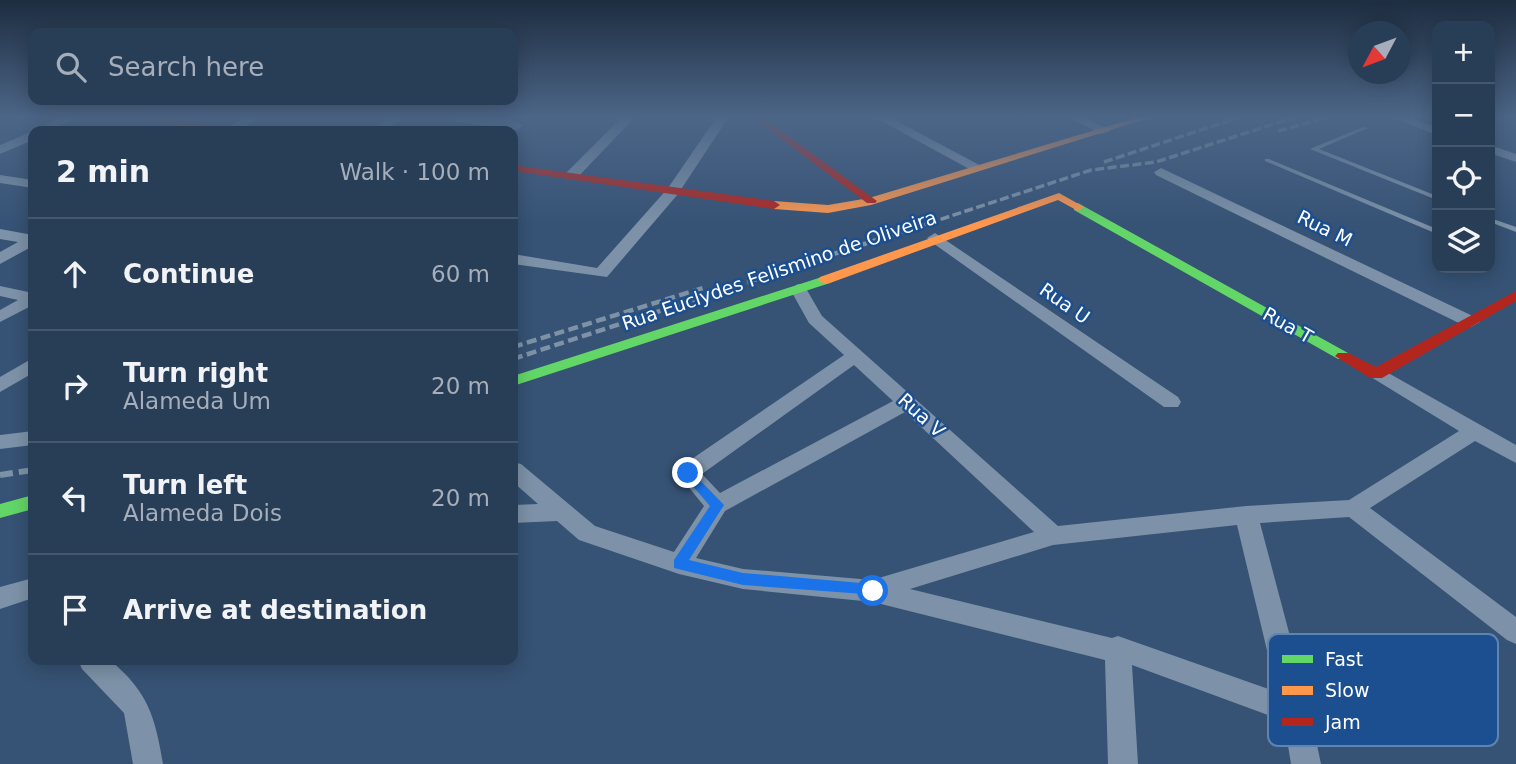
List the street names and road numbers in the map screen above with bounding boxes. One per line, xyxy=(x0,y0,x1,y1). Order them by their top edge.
street label: Rua M xyxy=(1294,205,1356,251)
street label: Rua Euclydes Felismino de Oliveira xyxy=(619,206,939,334)
street label: Rua U xyxy=(1036,278,1094,328)
street label: Rua T xyxy=(1259,302,1317,348)
street label: Rua V xyxy=(894,388,950,442)

